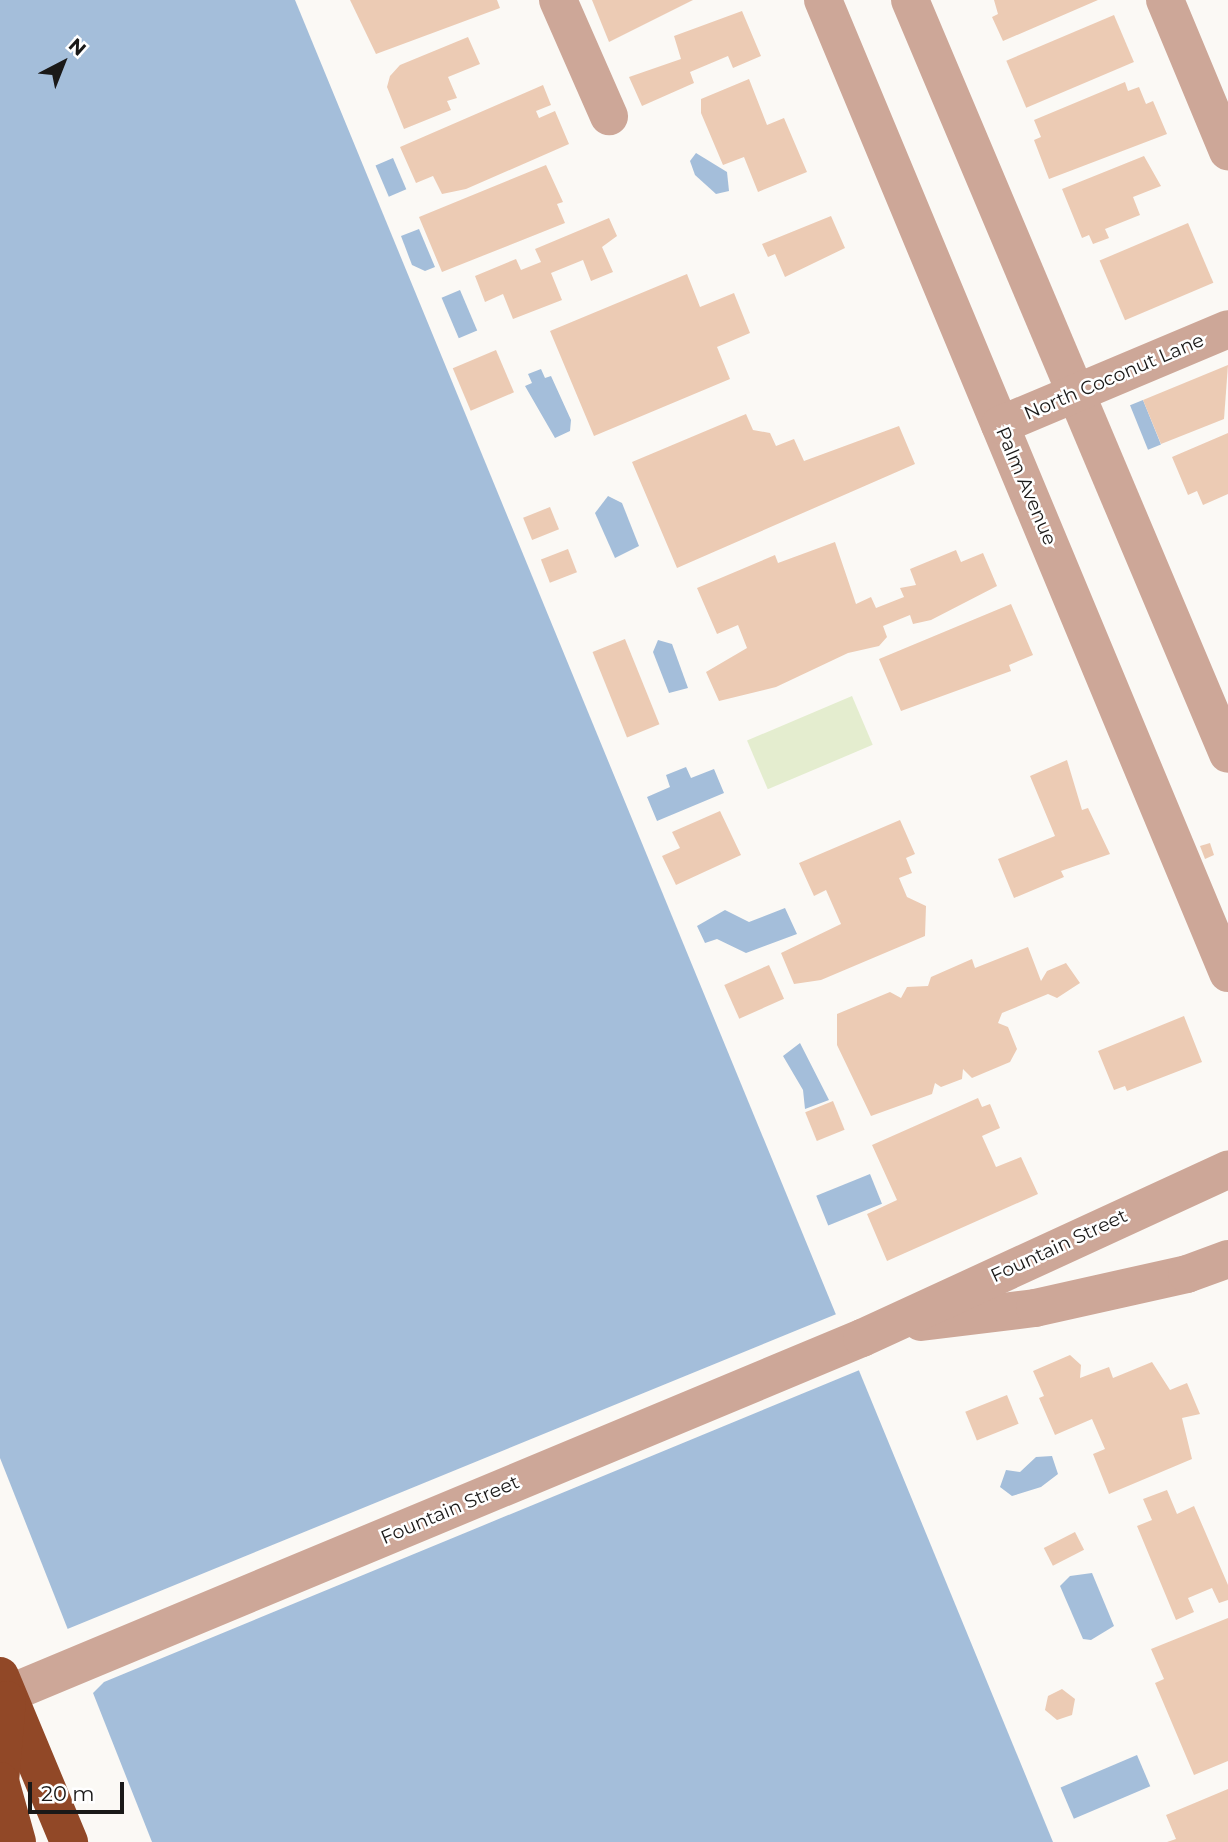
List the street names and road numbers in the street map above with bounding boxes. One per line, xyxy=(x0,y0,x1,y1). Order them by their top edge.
street label: North Coconut Lane xyxy=(1021,329,1207,425)
street label: Palm Avenue xyxy=(991,423,1061,549)
street label: Fountain Street xyxy=(987,1204,1131,1288)
street label: Fountain Street xyxy=(377,1471,523,1549)

